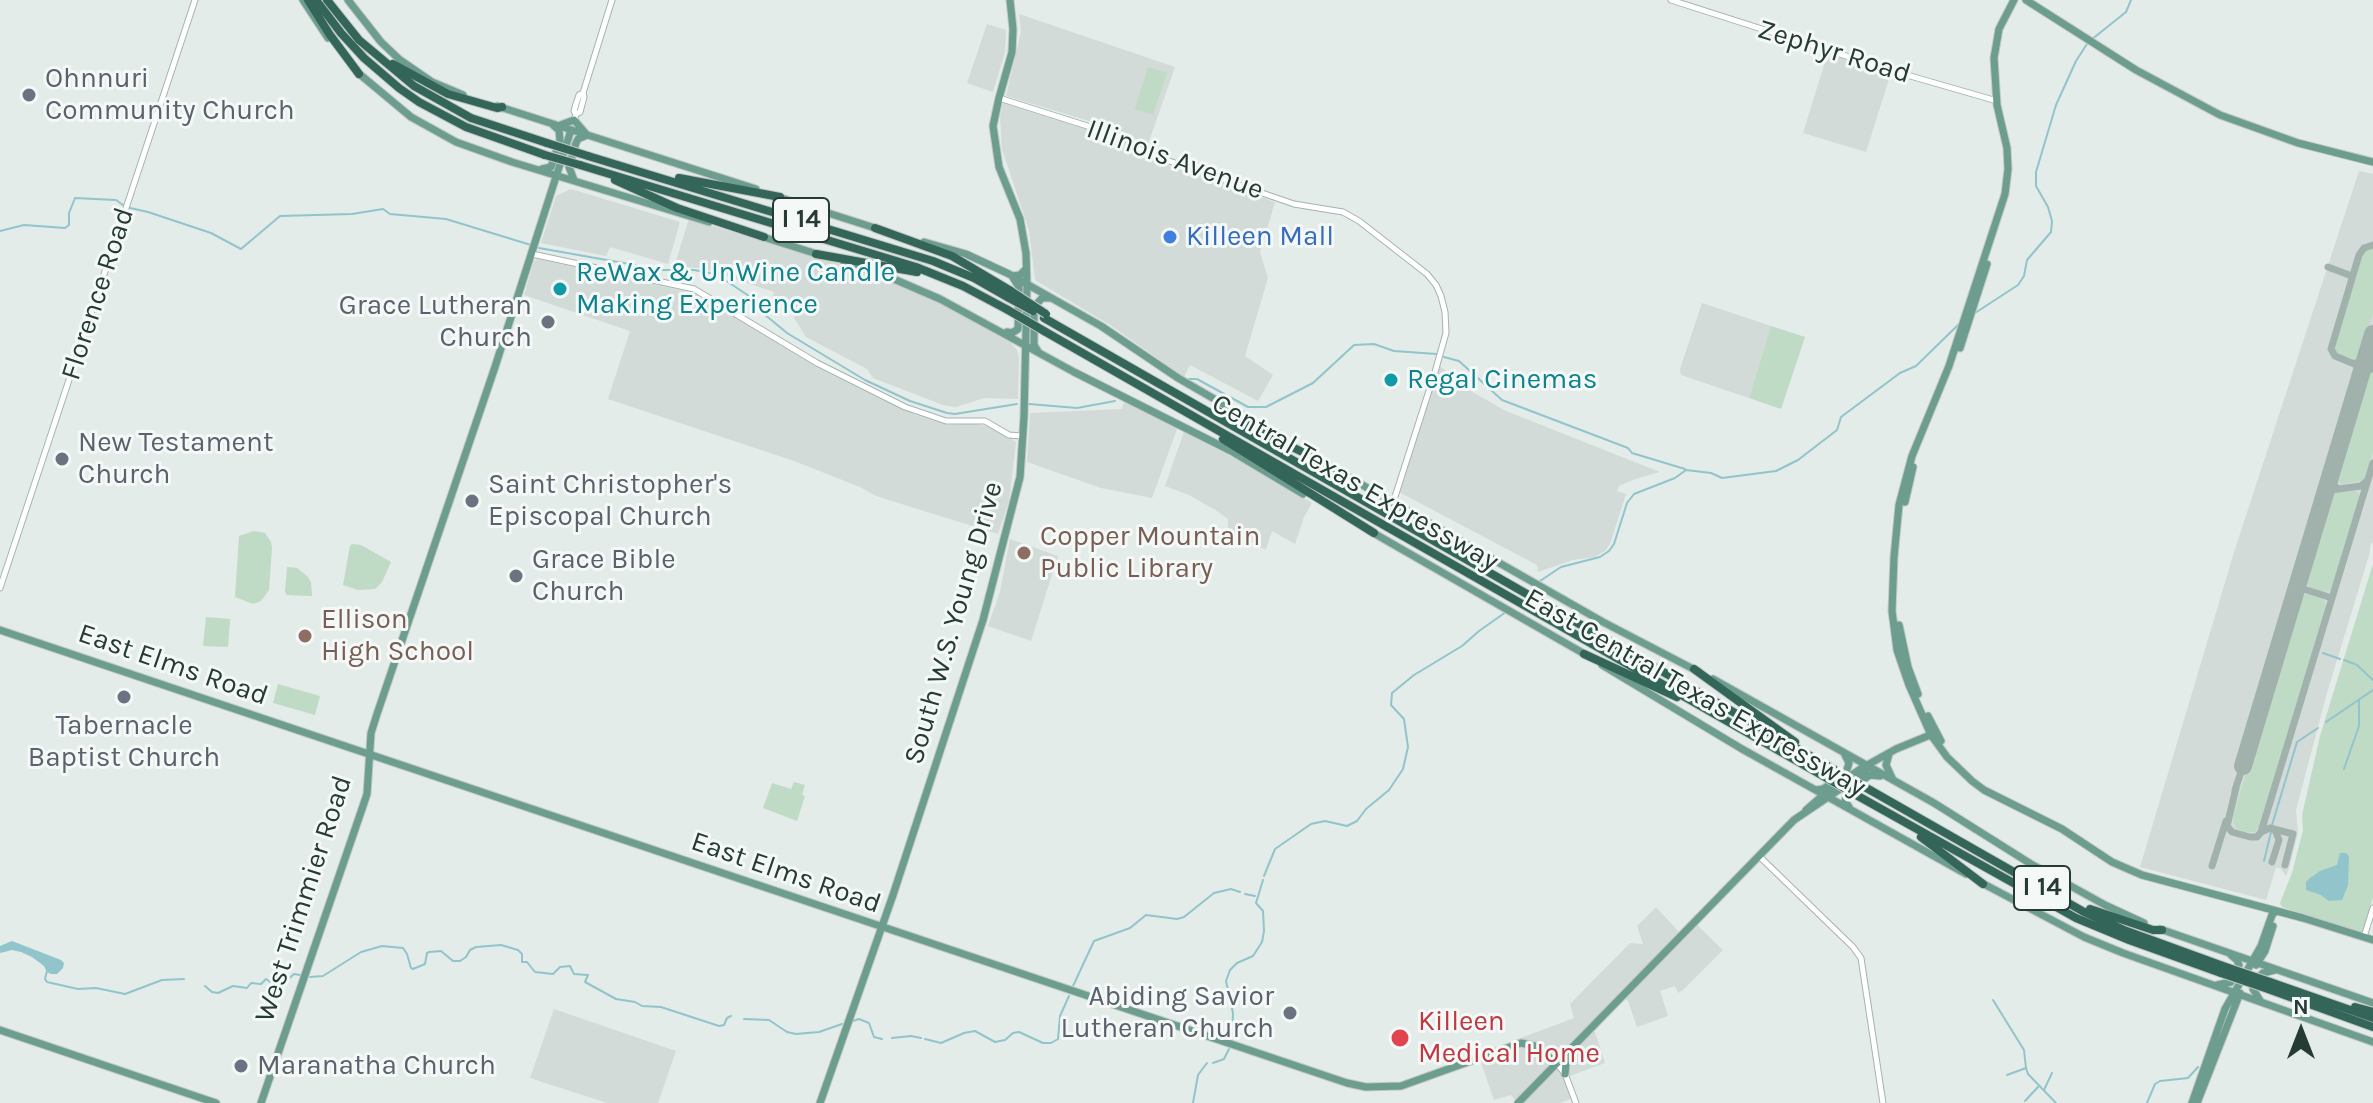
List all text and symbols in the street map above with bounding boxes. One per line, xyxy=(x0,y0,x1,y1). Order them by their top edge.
street label: Zephyr Road xyxy=(1753,13,1915,91)
place label: Ohnnuri Community Church xyxy=(45,62,295,128)
marker: Ohnnuri Community Church xyxy=(20,86,38,104)
street label: Illinois Avenue xyxy=(1082,112,1268,208)
road number: I 14 xyxy=(773,198,829,242)
street label: Florence Road xyxy=(54,204,142,384)
place label: Killeen Mall xyxy=(1186,220,1334,254)
marker: Killeen Mall xyxy=(1161,228,1179,246)
place label: ReWax & UnWine Candle Making Experience xyxy=(576,256,895,322)
marker: ReWax & UnWine Candle Making Experience xyxy=(551,280,569,298)
place label: Grace Lutheran Church xyxy=(339,289,532,355)
marker: Grace Lutheran Church xyxy=(539,313,557,331)
place label: Regal Cinemas xyxy=(1407,363,1597,397)
marker: Regal Cinemas xyxy=(1382,371,1400,389)
street label: Central Texas Expressway xyxy=(1206,387,1504,579)
place label: New Testament Church xyxy=(78,426,273,492)
marker: New Testament Church xyxy=(53,450,71,468)
place label: Saint Christopher's Episcopal Church xyxy=(488,468,732,534)
street label: South W.S. Young Drive xyxy=(898,478,1010,768)
marker: Saint Christopher's Episcopal Church xyxy=(463,492,481,510)
place label: Copper Mountain Public Library xyxy=(1040,520,1260,586)
place label: Grace Bible Church xyxy=(532,543,676,609)
marker: Copper Mountain Public Library xyxy=(1015,544,1033,562)
marker: Grace Bible Church xyxy=(507,567,525,585)
street label: East Central Texas Expressway xyxy=(1518,581,1872,805)
place label: Ellison High School xyxy=(321,603,474,669)
street label: East Elms Road xyxy=(74,617,272,713)
marker: Ellison High School xyxy=(296,627,314,645)
marker: Tabernacle Baptist Church xyxy=(115,688,133,706)
place label: Tabernacle Baptist Church xyxy=(28,709,220,775)
street label: West Trimmier Road xyxy=(248,772,360,1026)
street label: East Elms Road xyxy=(687,825,885,921)
road number: I 14 xyxy=(2014,866,2070,910)
place label: Abiding Savior Lutheran Church xyxy=(1061,980,1274,1046)
north arrow xyxy=(2261,991,2341,1071)
text: N xyxy=(2293,994,2309,1020)
marker: Abiding Savior Lutheran Church xyxy=(1281,1004,1299,1022)
place label: Killeen Medical Home xyxy=(1418,1005,1600,1071)
marker: Killeen Medical Home xyxy=(1389,1027,1411,1049)
place label: Maranatha Church xyxy=(257,1049,496,1083)
marker: Maranatha Church xyxy=(232,1057,250,1075)

